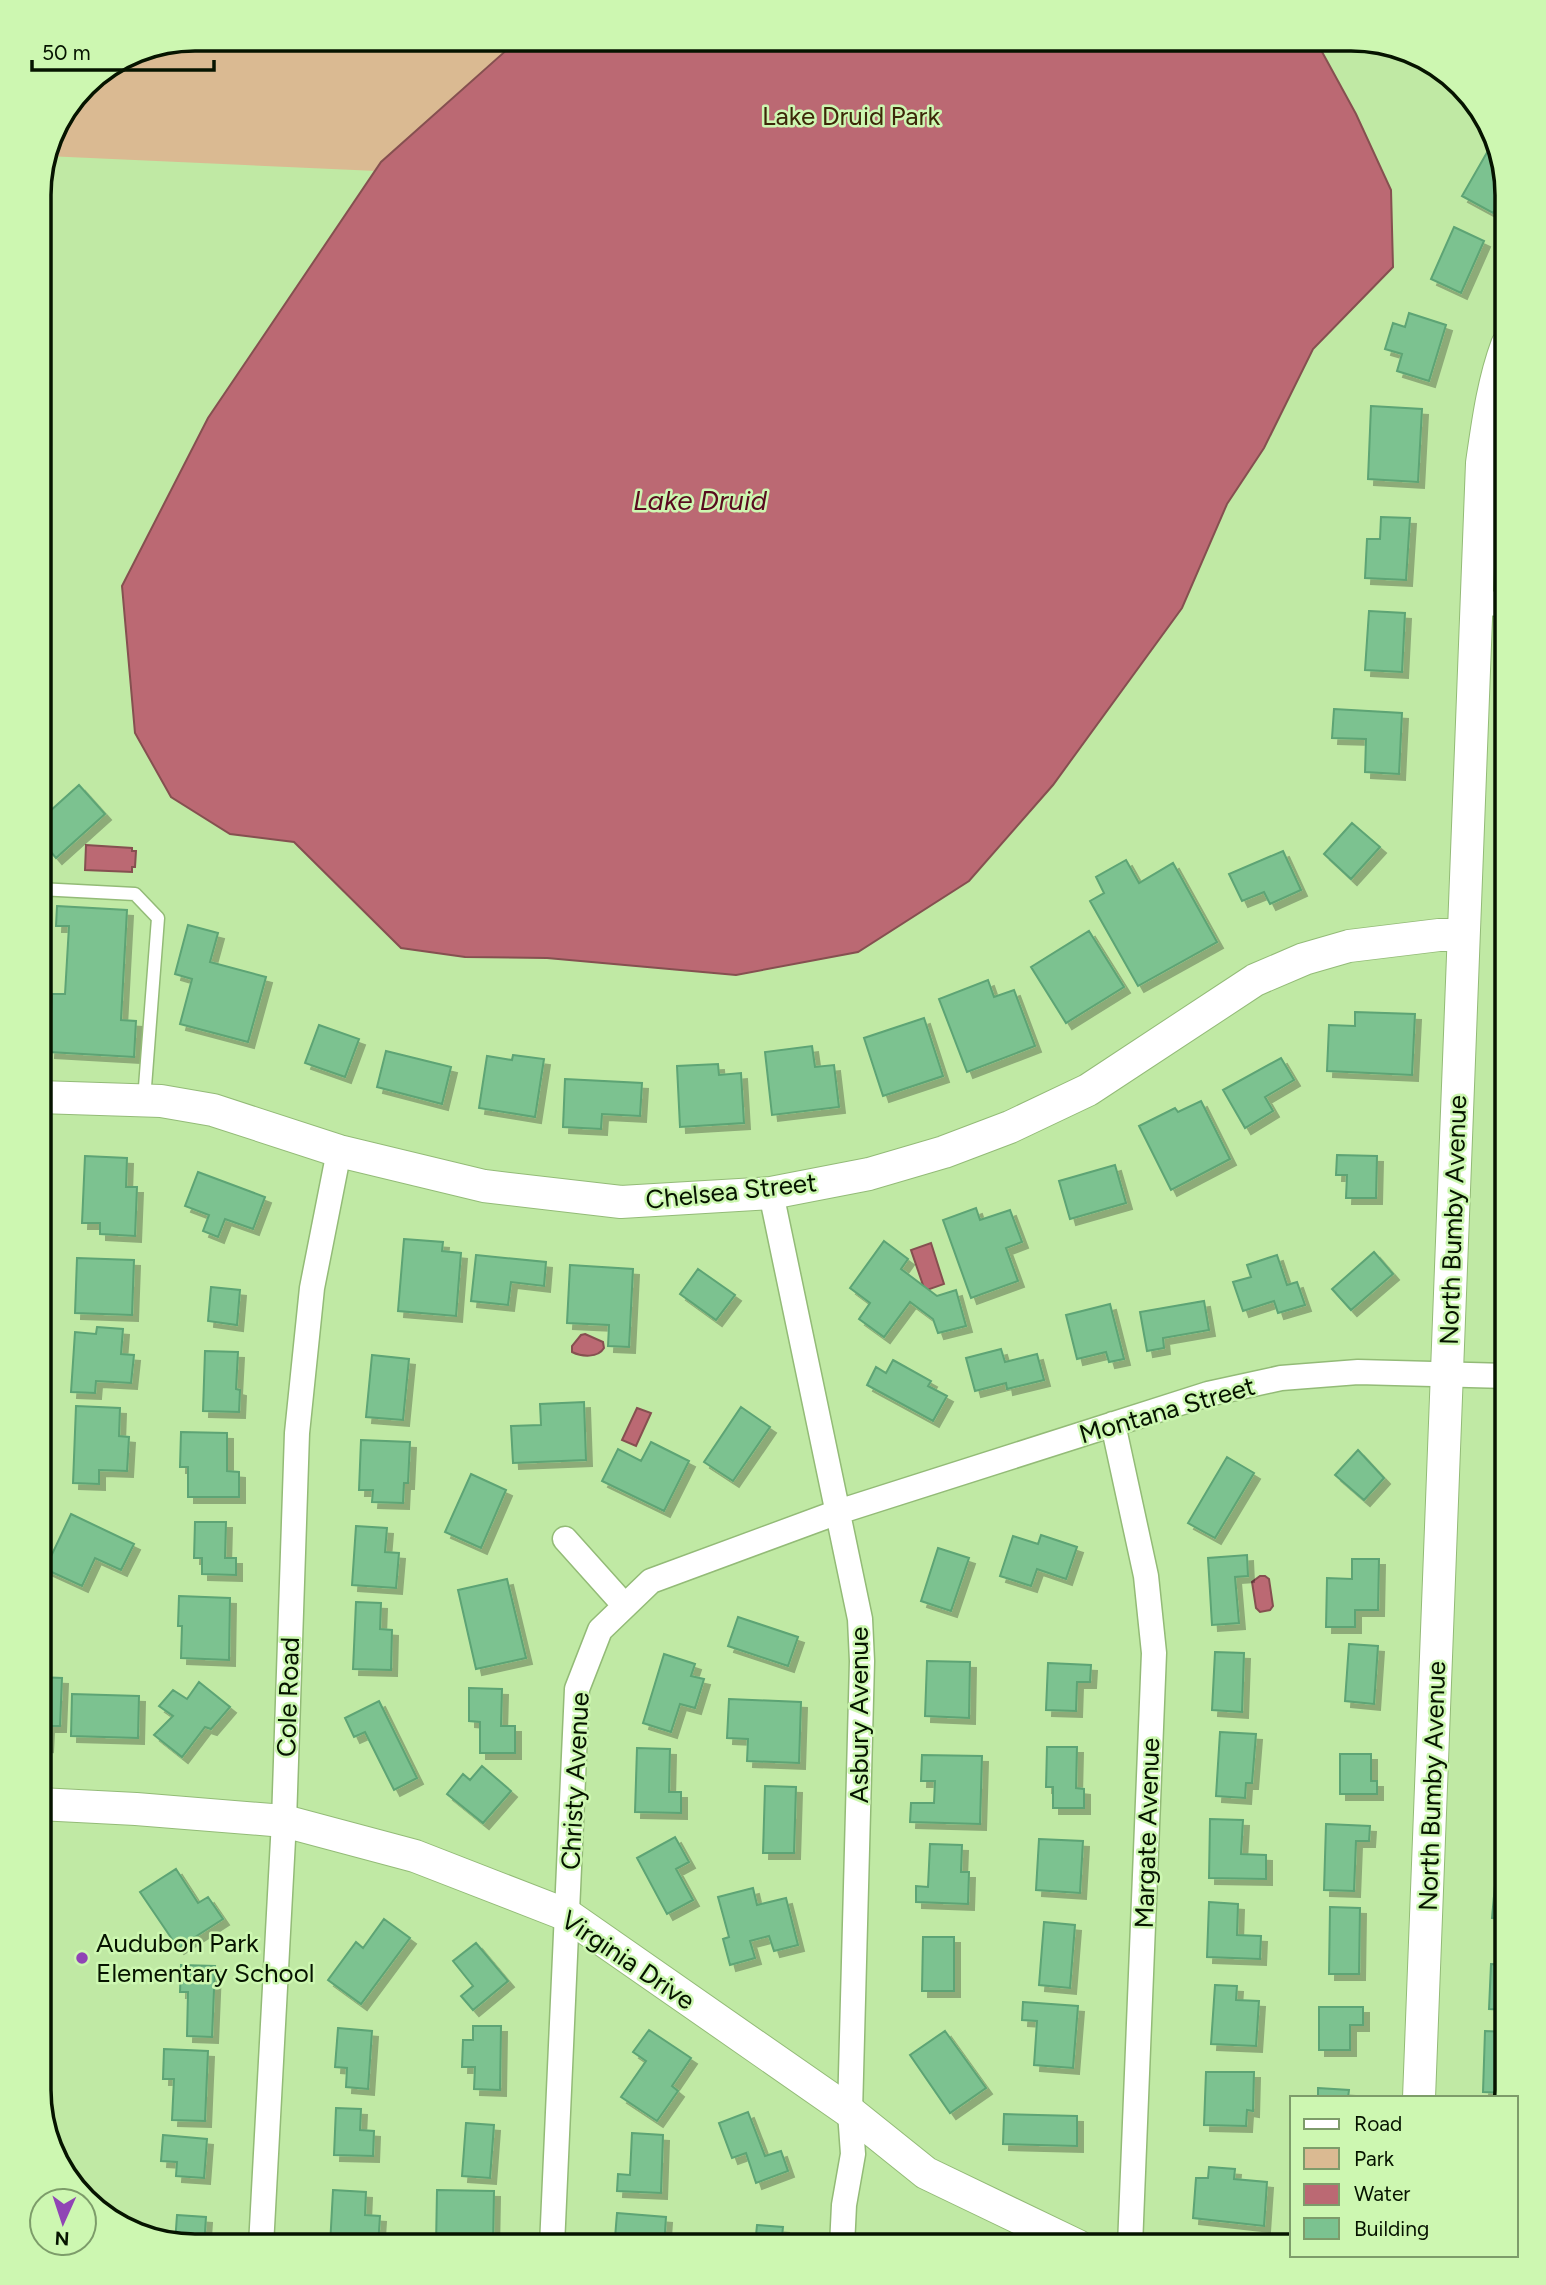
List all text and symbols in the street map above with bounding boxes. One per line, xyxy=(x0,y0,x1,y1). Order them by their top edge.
scale bar xyxy=(32,28,214,72)
text: 50 m xyxy=(42,40,91,65)
park label: Lake Druid Park xyxy=(762,100,940,132)
water label: Lake Druid xyxy=(633,483,767,517)
street label: North Bumby Avenue xyxy=(1433,1094,1473,1346)
street label: Chelsea Street xyxy=(644,1166,818,1216)
street label: Montana Street xyxy=(1075,1370,1259,1450)
street label: Asbury Avenue xyxy=(843,1627,875,1803)
street label: Cole Road xyxy=(270,1636,306,1758)
street label: North Bumby Avenue xyxy=(1412,1660,1452,1912)
street label: Christy Avenue xyxy=(554,1691,596,1871)
street label: Margate Avenue xyxy=(1128,1737,1166,1929)
street label: Virginia Drive xyxy=(555,1904,701,2016)
place label: Audubon Park Elementary School xyxy=(96,1927,314,1989)
marker: Audubon Park Elementary School xyxy=(74,1950,90,1966)
legend xyxy=(1290,2096,1518,2257)
text: Road xyxy=(1354,2111,1402,2136)
text: Park xyxy=(1354,2146,1395,2171)
text: Water xyxy=(1354,2181,1410,2206)
north arrow xyxy=(28,2187,98,2257)
text: Building xyxy=(1354,2216,1429,2241)
text: N xyxy=(54,2227,70,2250)

